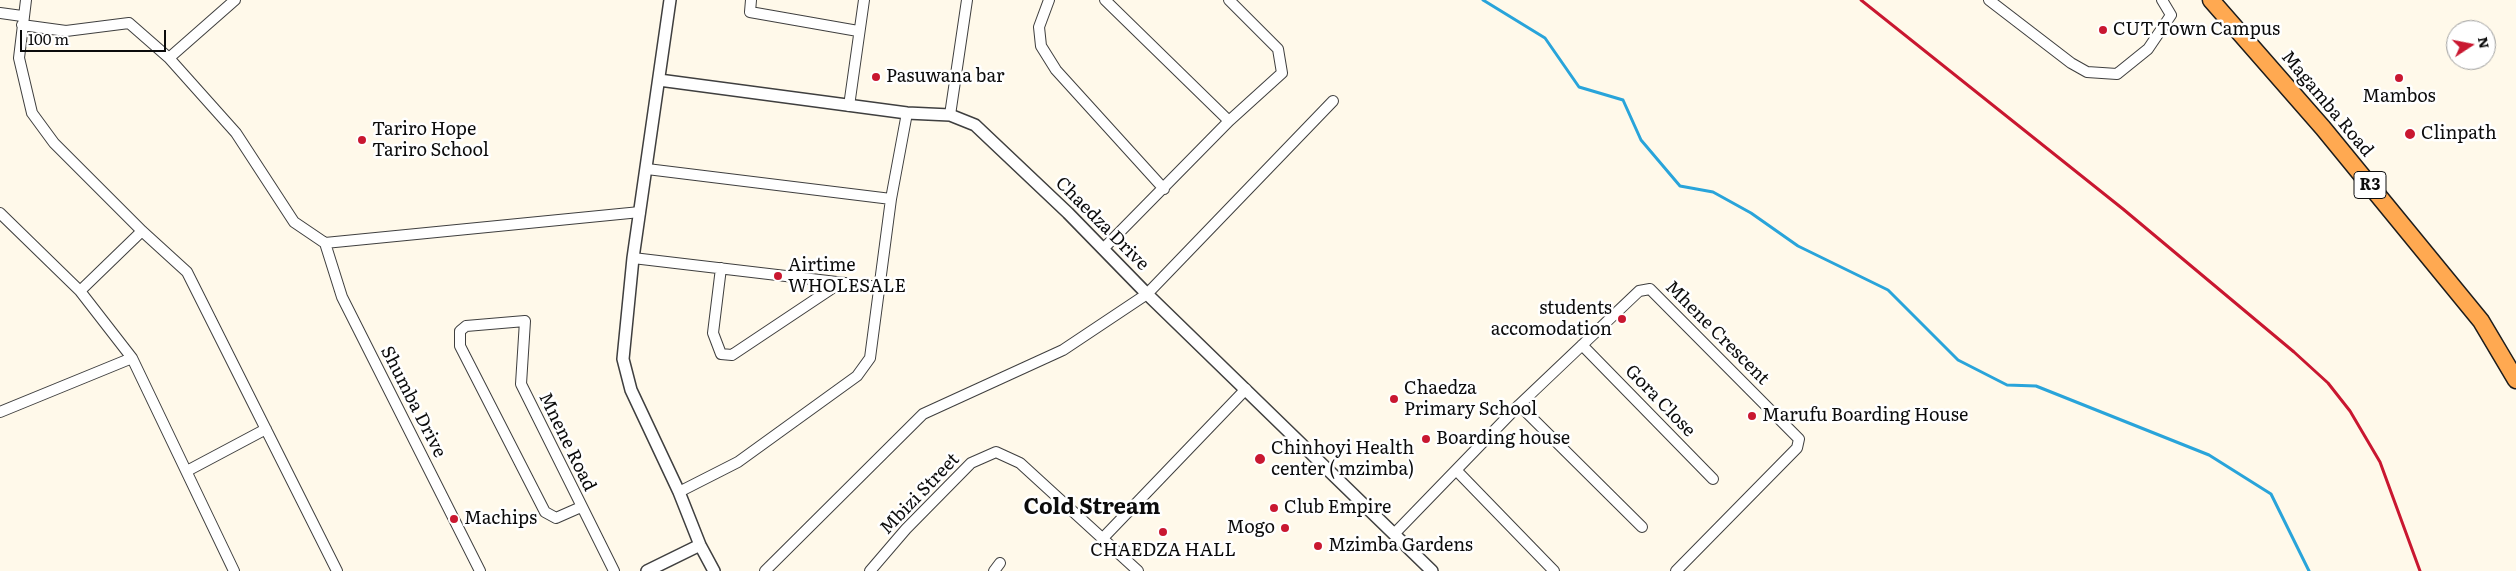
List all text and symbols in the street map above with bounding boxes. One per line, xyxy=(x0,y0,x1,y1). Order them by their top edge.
place label: CUT Town Campus xyxy=(2113,19,2280,41)
scale bar xyxy=(22,20,169,52)
north arrow xyxy=(2446,20,2496,70)
marker: CUT Town Campus xyxy=(2097,24,2109,36)
text: 100 m xyxy=(28,27,69,50)
text: N xyxy=(2474,35,2496,50)
street label: Magamba Road xyxy=(2276,47,2378,161)
place label: Pasuwana bar xyxy=(886,66,1004,88)
marker: Pasuwana bar xyxy=(870,71,882,83)
marker: Mambos xyxy=(2393,72,2405,84)
place label: Mambos xyxy=(2362,86,2436,108)
place label: Tariro Hope Tariro School xyxy=(372,119,489,162)
place label: Clinpath xyxy=(2421,123,2497,145)
marker: Clinpath xyxy=(2403,127,2417,141)
marker: Tariro Hope Tariro School xyxy=(356,134,368,146)
road number: R3 xyxy=(2354,172,2386,198)
street label: Chaedza Drive xyxy=(1051,173,1153,275)
place label: Airtime WHOLESALE xyxy=(788,255,906,298)
marker: Airtime WHOLESALE xyxy=(772,270,784,282)
street label: Mhene Crescent xyxy=(1661,277,1773,389)
place label: students accomodation xyxy=(1491,298,1612,340)
marker: students accomodation xyxy=(1616,313,1628,325)
street label: Shumba Drive xyxy=(376,343,450,461)
street label: Gora Close xyxy=(1620,361,1700,441)
place label: Chaedza Primary School xyxy=(1404,378,1537,420)
street label: Mnene Road xyxy=(534,389,600,495)
marker: Chaedza Primary School xyxy=(1388,393,1400,405)
place label: Marufu Boarding House xyxy=(1762,405,1968,427)
marker: Marufu Boarding House xyxy=(1746,410,1758,422)
place label: Boarding house xyxy=(1436,428,1570,450)
marker: Boarding house xyxy=(1420,433,1432,445)
place label: Chinhoyi Health center ( mzimba) xyxy=(1271,438,1414,480)
street label: Mbizi Street xyxy=(876,449,964,539)
marker: Chinhoyi Health center ( mzimba) xyxy=(1253,452,1267,466)
district label: Cold Stream xyxy=(1024,495,1160,521)
place label: Club Empire xyxy=(1284,497,1391,519)
marker: Club Empire xyxy=(1268,502,1280,514)
place label: Machips xyxy=(464,508,537,530)
marker: Machips xyxy=(448,513,460,525)
place label: Mogo xyxy=(1227,517,1275,539)
marker: Mogo xyxy=(1279,522,1291,534)
marker: CHAEDZA HALL xyxy=(1157,526,1169,538)
place label: Mzimba Gardens xyxy=(1328,535,1473,557)
place label: CHAEDZA HALL xyxy=(1090,540,1236,562)
marker: Mzimba Gardens xyxy=(1312,540,1324,552)

